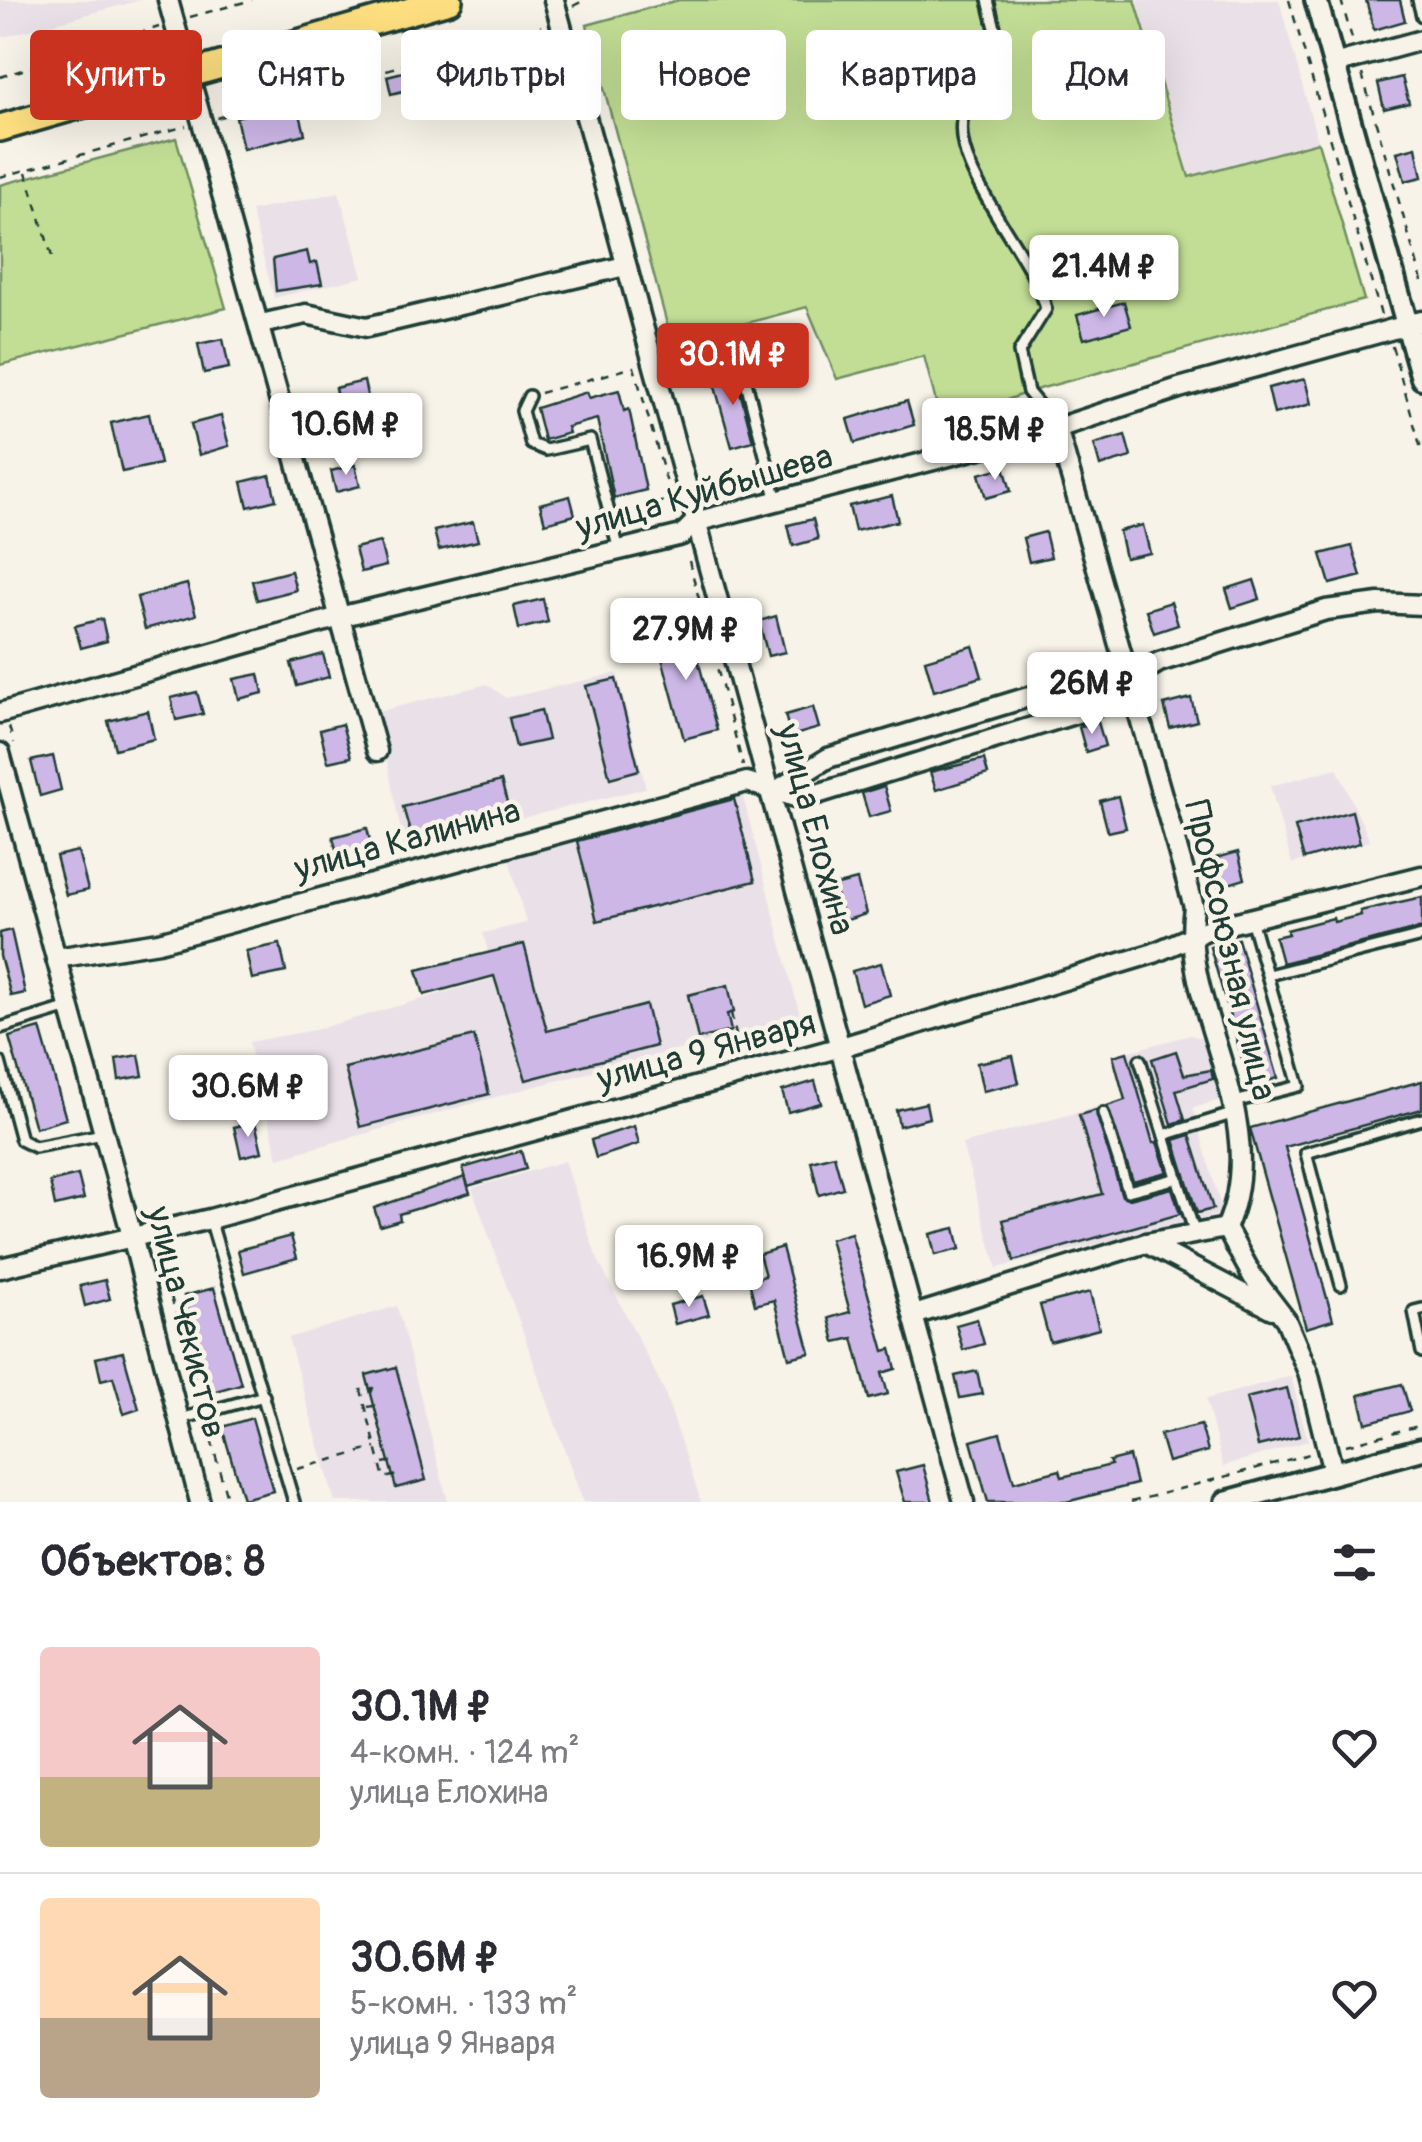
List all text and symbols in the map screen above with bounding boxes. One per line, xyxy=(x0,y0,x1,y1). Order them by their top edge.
chip: Купить xyxy=(30,30,202,120)
chip: Снять xyxy=(222,30,381,120)
chip: Фильтры xyxy=(401,30,601,120)
chip: Новое xyxy=(621,30,786,120)
chip: Квартира xyxy=(806,30,1012,120)
chip: Дом xyxy=(1032,30,1165,120)
pin: 21.4M ₽ xyxy=(1012,235,1196,320)
text: 21.4M ₽ xyxy=(1051,247,1157,287)
pin: 30.1M ₽ xyxy=(641,323,825,408)
text: 30.1M ₽ xyxy=(679,335,787,375)
pin: 10.6M ₽ xyxy=(254,393,438,478)
pin: 18.5M ₽ xyxy=(903,398,1087,483)
text: 10.6M ₽ xyxy=(291,405,401,445)
text: 18.5M ₽ xyxy=(944,410,1046,450)
street label: улица Куйбышева xyxy=(570,434,838,550)
pin: 27.9M ₽ xyxy=(594,598,778,683)
text: 27.9M ₽ xyxy=(632,610,740,650)
pin: 26M ₽ xyxy=(1022,652,1162,737)
text: 26M ₽ xyxy=(1049,664,1135,704)
street label: улица Елохина xyxy=(765,718,864,940)
street label: улица Калинина xyxy=(289,789,525,891)
street label: Профсоюзная улица xyxy=(1174,796,1286,1105)
street label: улица 9 Января xyxy=(591,1001,820,1102)
pin: 30.6M ₽ xyxy=(156,1055,340,1140)
text: 30.6M ₽ xyxy=(191,1067,305,1107)
street label: улица Чекистов xyxy=(136,1201,236,1443)
pin: 16.9M ₽ xyxy=(597,1225,781,1310)
text: 16.9M ₽ xyxy=(637,1237,741,1277)
icon: filters xyxy=(1327,1535,1382,1590)
text: Объектов: 8 xyxy=(40,1536,265,1588)
text: 30.1M ₽ xyxy=(350,1681,492,1733)
icon: home xyxy=(120,1687,240,1807)
icon: heart xyxy=(1327,1720,1382,1775)
text: 4-комн. · 124 m² xyxy=(350,1733,579,1773)
text: улица Елохина xyxy=(350,1773,548,1813)
text: 30.6M ₽ xyxy=(350,1932,500,1984)
icon: home xyxy=(120,1938,240,2058)
icon: heart xyxy=(1327,1971,1382,2026)
text: 5-комн. · 133 m² xyxy=(350,1984,578,2024)
text: улица 9 Января xyxy=(350,2024,555,2064)

